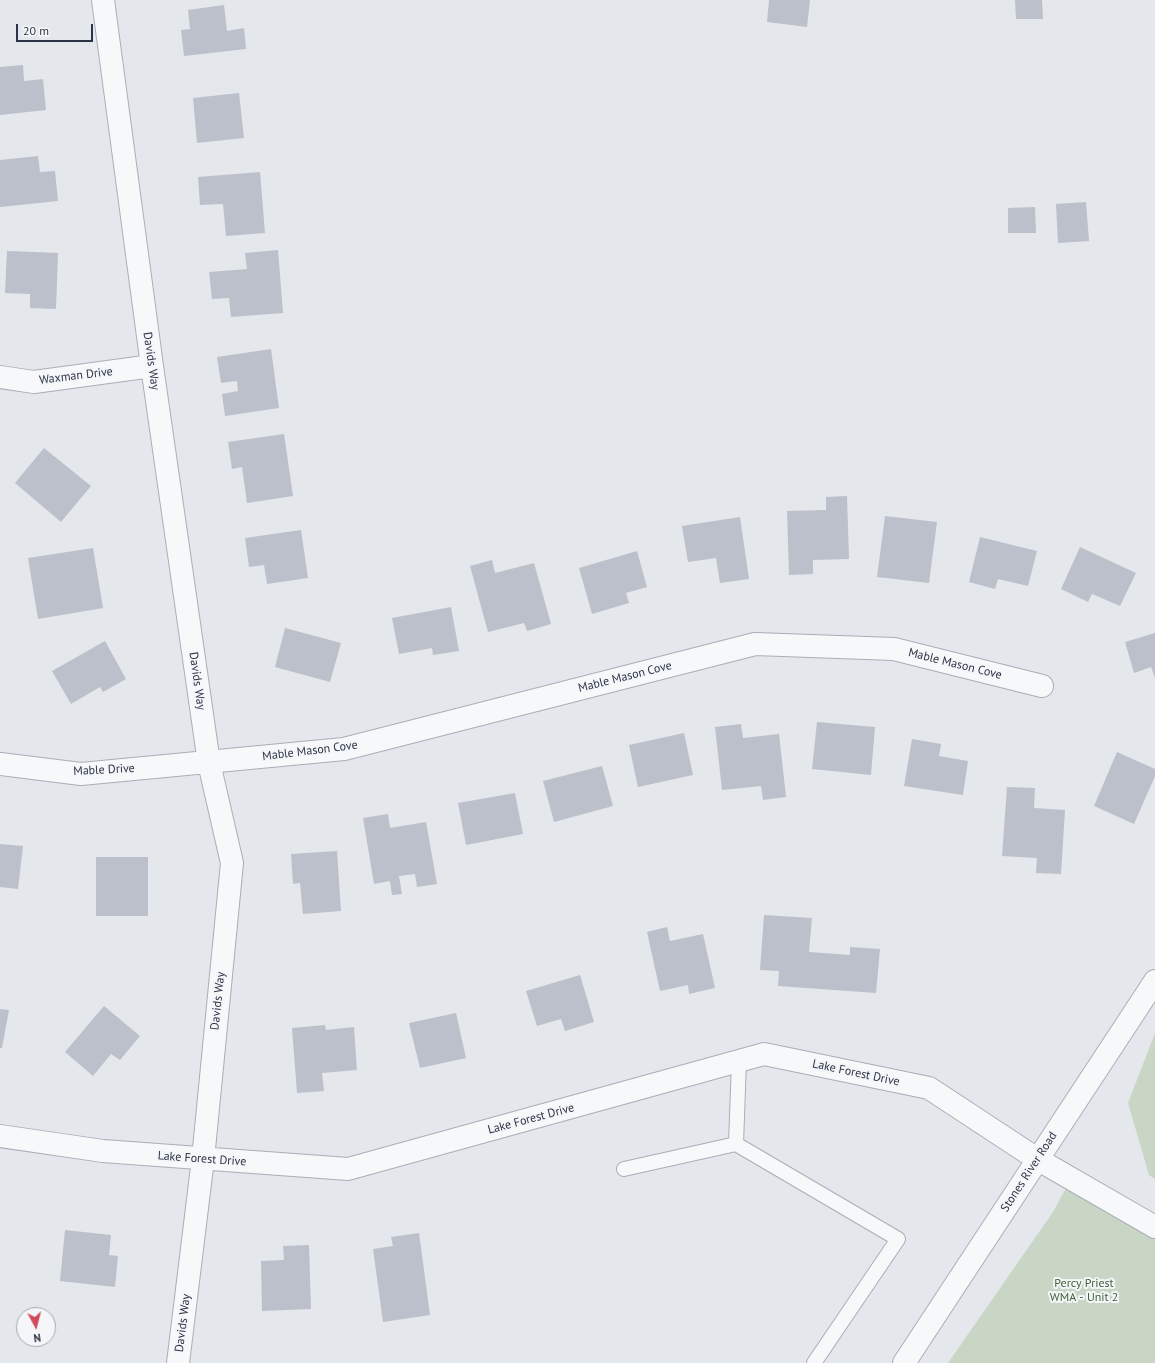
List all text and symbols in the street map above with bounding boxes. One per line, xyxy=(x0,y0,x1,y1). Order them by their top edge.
scale bar xyxy=(18,16,95,42)
text: 20 m xyxy=(23,23,49,38)
street label: Davids Way xyxy=(140,331,162,391)
street label: Waxman Drive xyxy=(38,364,114,388)
street label: Mable Mason Cove xyxy=(907,645,1003,683)
street label: Davids Way xyxy=(186,651,208,711)
street label: Mable Mason Cove xyxy=(577,658,673,696)
street label: Mable Mason Cove xyxy=(262,738,358,764)
street label: Mable Drive xyxy=(73,761,135,779)
street label: Davids Way xyxy=(208,971,228,1031)
street label: Lake Forest Drive xyxy=(811,1057,901,1089)
street label: Lake Forest Drive xyxy=(486,1101,576,1137)
street label: Stones River Road xyxy=(998,1129,1060,1215)
street label: Lake Forest Drive xyxy=(157,1149,247,1169)
park label: Percy Priest WMA - Unit 2 xyxy=(1050,1277,1118,1305)
street label: Davids Way xyxy=(172,1293,194,1353)
north arrow xyxy=(16,1307,56,1347)
text: N xyxy=(33,1331,42,1345)

